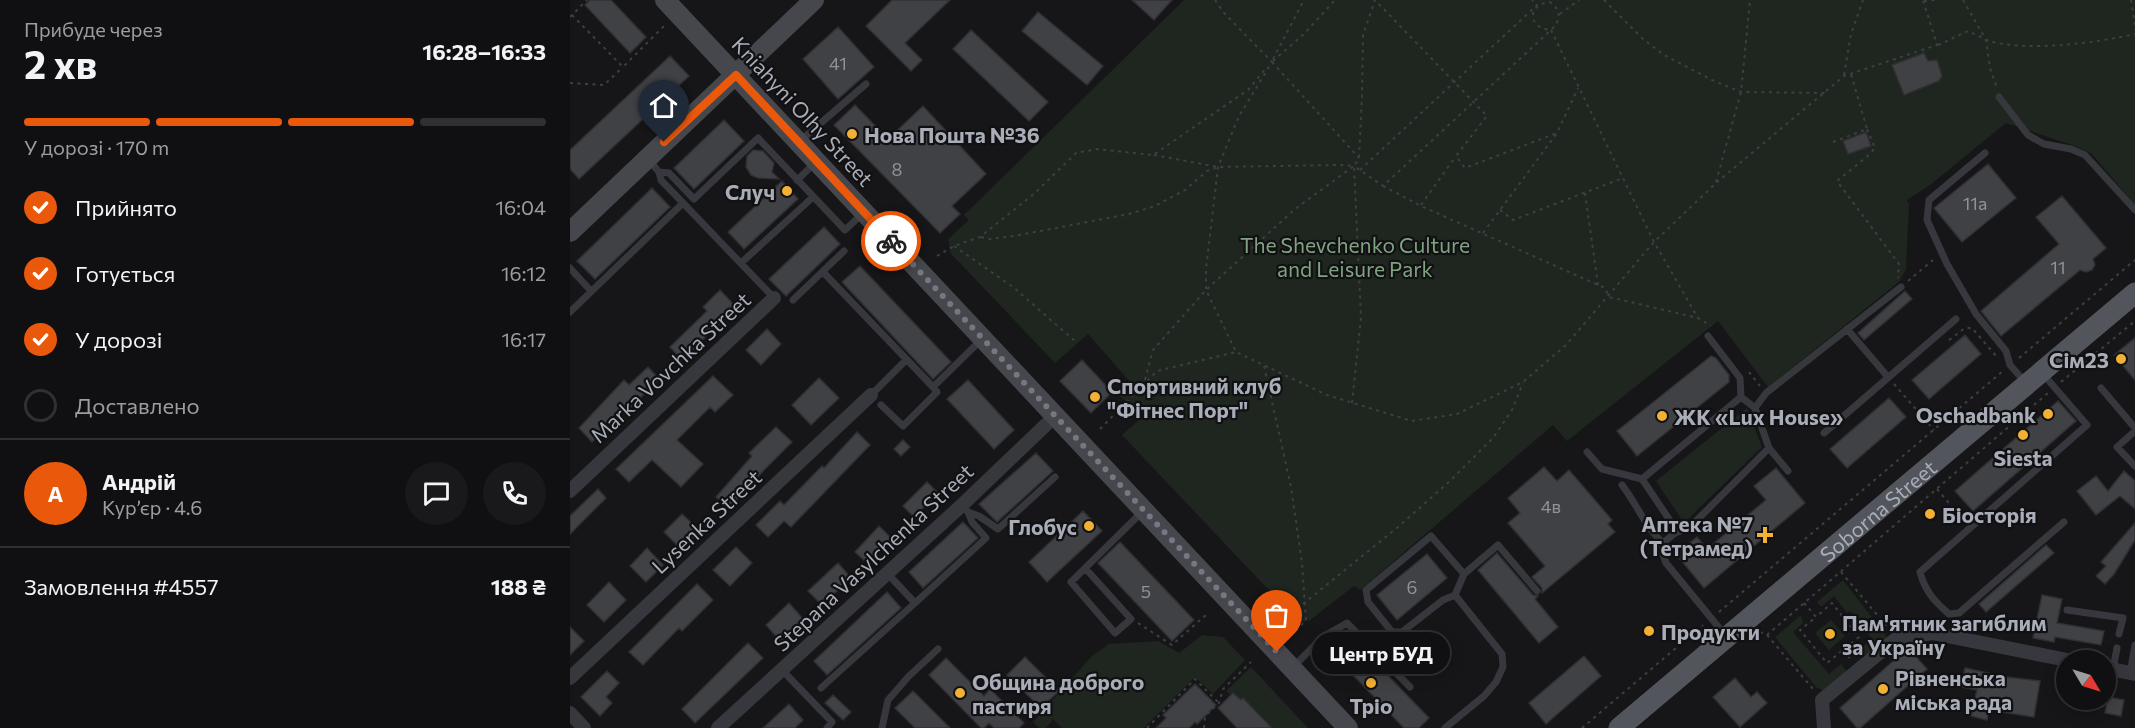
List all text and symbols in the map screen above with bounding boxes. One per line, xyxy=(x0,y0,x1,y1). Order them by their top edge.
text: Прибуде через xyxy=(24,17,163,41)
street label: Kniahyni Olhy Street xyxy=(727,31,879,191)
text: 16:28–16:33 xyxy=(422,38,546,65)
text: 2 хв xyxy=(24,39,97,87)
house number: 41 xyxy=(829,52,847,74)
pin xyxy=(638,80,689,142)
icon: home xyxy=(647,89,680,122)
place label: Нова Пошта №36 xyxy=(864,122,1040,147)
marker: Нова Пошта №36 xyxy=(845,127,859,141)
text: У дорозі · 170 m xyxy=(24,135,169,159)
house number: 8 xyxy=(892,158,903,180)
place label: Случ xyxy=(725,179,775,204)
marker: Случ xyxy=(780,184,794,198)
icon: check xyxy=(24,191,57,224)
house number: 11а xyxy=(1963,192,1987,214)
text: Прийнято xyxy=(75,194,177,221)
text: 16:04 xyxy=(496,195,546,219)
courier xyxy=(861,211,921,271)
icon: bike xyxy=(875,225,908,258)
park label: The Shevchenko Culture and Leisure Park xyxy=(1240,232,1470,281)
house number: 11 xyxy=(2050,256,2066,278)
icon: check xyxy=(24,257,57,290)
text: Готується xyxy=(75,260,175,287)
text: 16:12 xyxy=(501,261,546,285)
street label: Marka Vovchka Street xyxy=(585,286,755,448)
icon: check xyxy=(24,323,57,356)
text: У дорозі xyxy=(75,326,162,353)
text: 16:17 xyxy=(501,327,546,351)
place label: Сім23 xyxy=(2049,347,2109,372)
marker: Сім23 xyxy=(2114,352,2128,366)
place label: Спортивний клуб "Фітнес Порт" xyxy=(1107,373,1282,422)
marker: Спортивний клуб "Фітнес Порт" xyxy=(1088,390,1102,404)
text: Доставлено xyxy=(75,392,200,419)
place label: Oschadbank xyxy=(1916,402,2036,427)
place label: ЖК «Lux House» xyxy=(1674,404,1844,429)
marker: Oschadbank xyxy=(2041,407,2055,421)
marker: ЖК «Lux House» xyxy=(1655,409,1669,423)
marker: Siesta xyxy=(2016,428,2030,442)
place label: Siesta xyxy=(1993,445,2053,470)
street label: Soborna Street xyxy=(1814,454,1941,566)
street label: Stepana Vasylchenka Street xyxy=(768,458,978,656)
button: chat xyxy=(405,462,468,525)
button: phone xyxy=(483,462,546,525)
street label: Lysenka Street xyxy=(646,464,766,578)
text: Андрій xyxy=(102,468,176,495)
text: А xyxy=(48,480,63,507)
text: Кур’єр · 4.6 xyxy=(102,495,202,519)
house number: 4в xyxy=(1541,495,1561,517)
place label: Біосторія xyxy=(1942,502,2037,527)
marker: Біосторія xyxy=(1923,507,1937,521)
place label: Аптека №7 (Тетрамед) xyxy=(1640,511,1753,560)
place label: Глобус xyxy=(1008,514,1077,539)
marker: Глобус xyxy=(1082,519,1096,533)
marker: Аптека №7 (Тетрамед) xyxy=(1758,528,1772,542)
text: Замовлення #4557 xyxy=(24,573,219,600)
text: 188 ₴ xyxy=(491,573,546,600)
house number: 6 xyxy=(1407,576,1417,598)
house number: 5 xyxy=(1141,580,1151,602)
pin xyxy=(1251,590,1302,652)
icon: bag xyxy=(1260,599,1293,632)
place label: Пам'ятник загиблим за Україну xyxy=(1842,610,2047,659)
place label: Продукти xyxy=(1661,619,1760,644)
marker: Продукти xyxy=(1642,624,1656,638)
marker: Пам'ятник загиблим за Україну xyxy=(1823,627,1837,641)
callout: Центр БУД xyxy=(1313,631,1451,673)
text: Центр БУД xyxy=(1329,641,1433,665)
north arrow xyxy=(2056,650,2116,710)
map controls xyxy=(2056,650,2116,710)
place label: Рівненська міська рада xyxy=(1895,665,2012,714)
place label: Община доброго пастиря xyxy=(972,669,1144,718)
marker: Тріо xyxy=(1364,676,1378,690)
marker: Рівненська міська рада xyxy=(1876,682,1890,696)
marker: Община доброго пастиря xyxy=(953,686,967,700)
place label: Тріо xyxy=(1350,693,1393,718)

